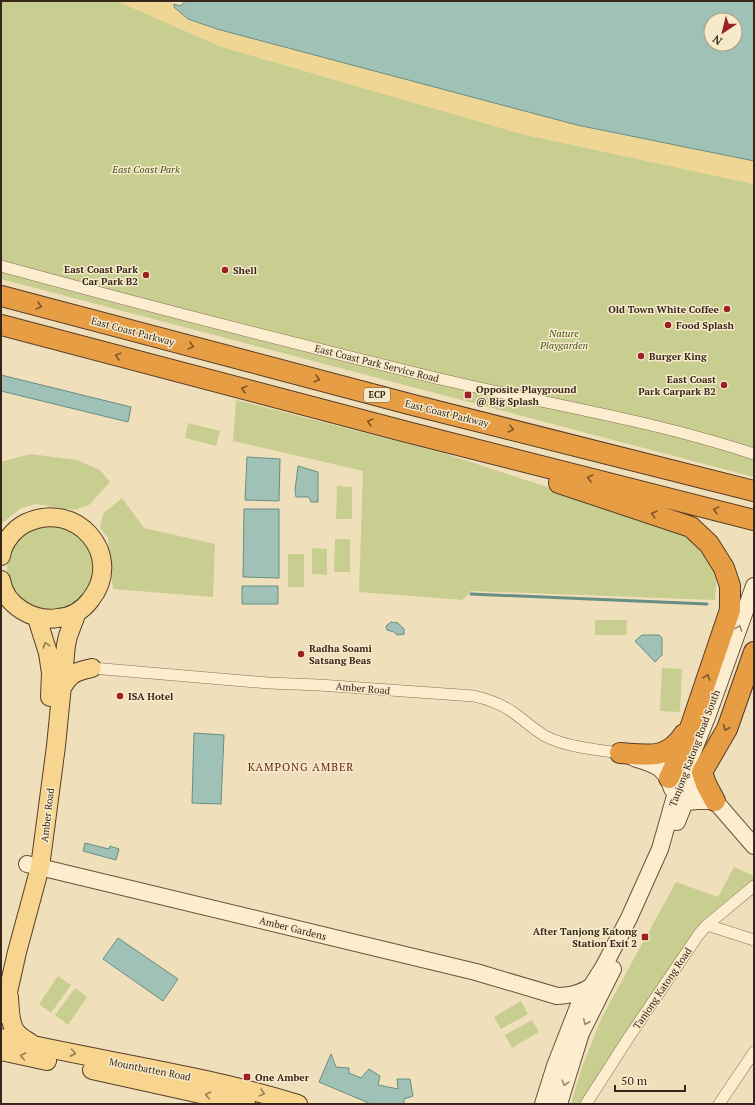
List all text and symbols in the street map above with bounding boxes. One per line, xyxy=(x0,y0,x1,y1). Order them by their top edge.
north arrow xyxy=(703,12,743,52)
text: N xyxy=(709,32,725,48)
park label: East Coast Park xyxy=(111,163,180,176)
place label: East Coast Park Car Park B2 xyxy=(64,263,138,288)
place label: Shell xyxy=(233,264,258,277)
marker: Shell xyxy=(220,265,230,275)
marker: East Coast Park Car Park B2 xyxy=(141,270,151,280)
one-way arrow xyxy=(35,301,42,309)
place label: Old Town White Coffee xyxy=(608,303,720,316)
marker: Old Town White Coffee xyxy=(722,304,732,314)
street label: East Coast Parkway xyxy=(90,314,177,349)
place label: Food Splash xyxy=(676,319,734,332)
marker: Food Splash xyxy=(663,320,673,330)
park label: Nature Playgarden xyxy=(539,327,588,352)
one-way arrow xyxy=(188,341,195,350)
street label: East Coast Park Service Road xyxy=(313,342,441,385)
place label: Burger King xyxy=(649,350,707,363)
marker: Burger King xyxy=(636,351,646,361)
one-way arrow xyxy=(115,352,121,360)
place label: East Coast Park Carpark B2 xyxy=(638,373,716,398)
one-way arrow xyxy=(313,374,320,383)
marker: East Coast Park Carpark B2 xyxy=(719,380,729,390)
place label: Opposite Playground @ Big Splash xyxy=(476,383,577,408)
one-way arrow xyxy=(241,385,248,394)
road number: ECP xyxy=(364,388,390,402)
marker: Opposite Playground @ Big Splash xyxy=(463,390,473,400)
street label: East Coast Parkway xyxy=(404,397,491,430)
one-way arrow xyxy=(366,418,373,427)
one-way arrow xyxy=(507,424,514,433)
one-way arrow xyxy=(587,474,594,483)
one-way arrow xyxy=(713,506,720,515)
one-way arrow xyxy=(650,510,657,519)
one-way arrow xyxy=(734,625,743,632)
one-way arrow xyxy=(42,641,51,648)
place label: Radha Soami Satsang Beas xyxy=(309,642,373,667)
marker: Radha Soami Satsang Beas xyxy=(296,649,306,659)
one-way arrow xyxy=(703,673,711,680)
street label: Amber Road xyxy=(335,680,391,697)
street label: Tanjong Katong Road South xyxy=(666,688,723,809)
place label: ISA Hotel xyxy=(128,690,174,703)
marker: ISA Hotel xyxy=(115,691,125,701)
one-way arrow xyxy=(723,724,731,732)
district label: KAMPONG AMBER xyxy=(248,760,354,774)
street label: Amber Road xyxy=(38,787,57,843)
street label: Amber Gardens xyxy=(258,914,328,943)
place label: After Tanjong Katong Station Exit 2 xyxy=(533,925,637,950)
marker: After Tanjong Katong Station Exit 2 xyxy=(640,932,650,942)
street label: Tanjong Katong Road xyxy=(630,945,695,1032)
one-way arrow xyxy=(583,1018,591,1025)
one-way arrow xyxy=(70,1048,76,1057)
one-way arrow xyxy=(20,1052,26,1060)
street label: Mountbatten Road xyxy=(108,1055,192,1084)
scale bar xyxy=(615,1067,685,1093)
place label: One Amber xyxy=(255,1071,310,1084)
marker: One Amber xyxy=(242,1072,252,1082)
text: 50 m xyxy=(621,1073,648,1088)
one-way arrow xyxy=(561,1079,570,1086)
one-way arrow xyxy=(258,1088,265,1097)
one-way arrow xyxy=(205,1092,211,1100)

